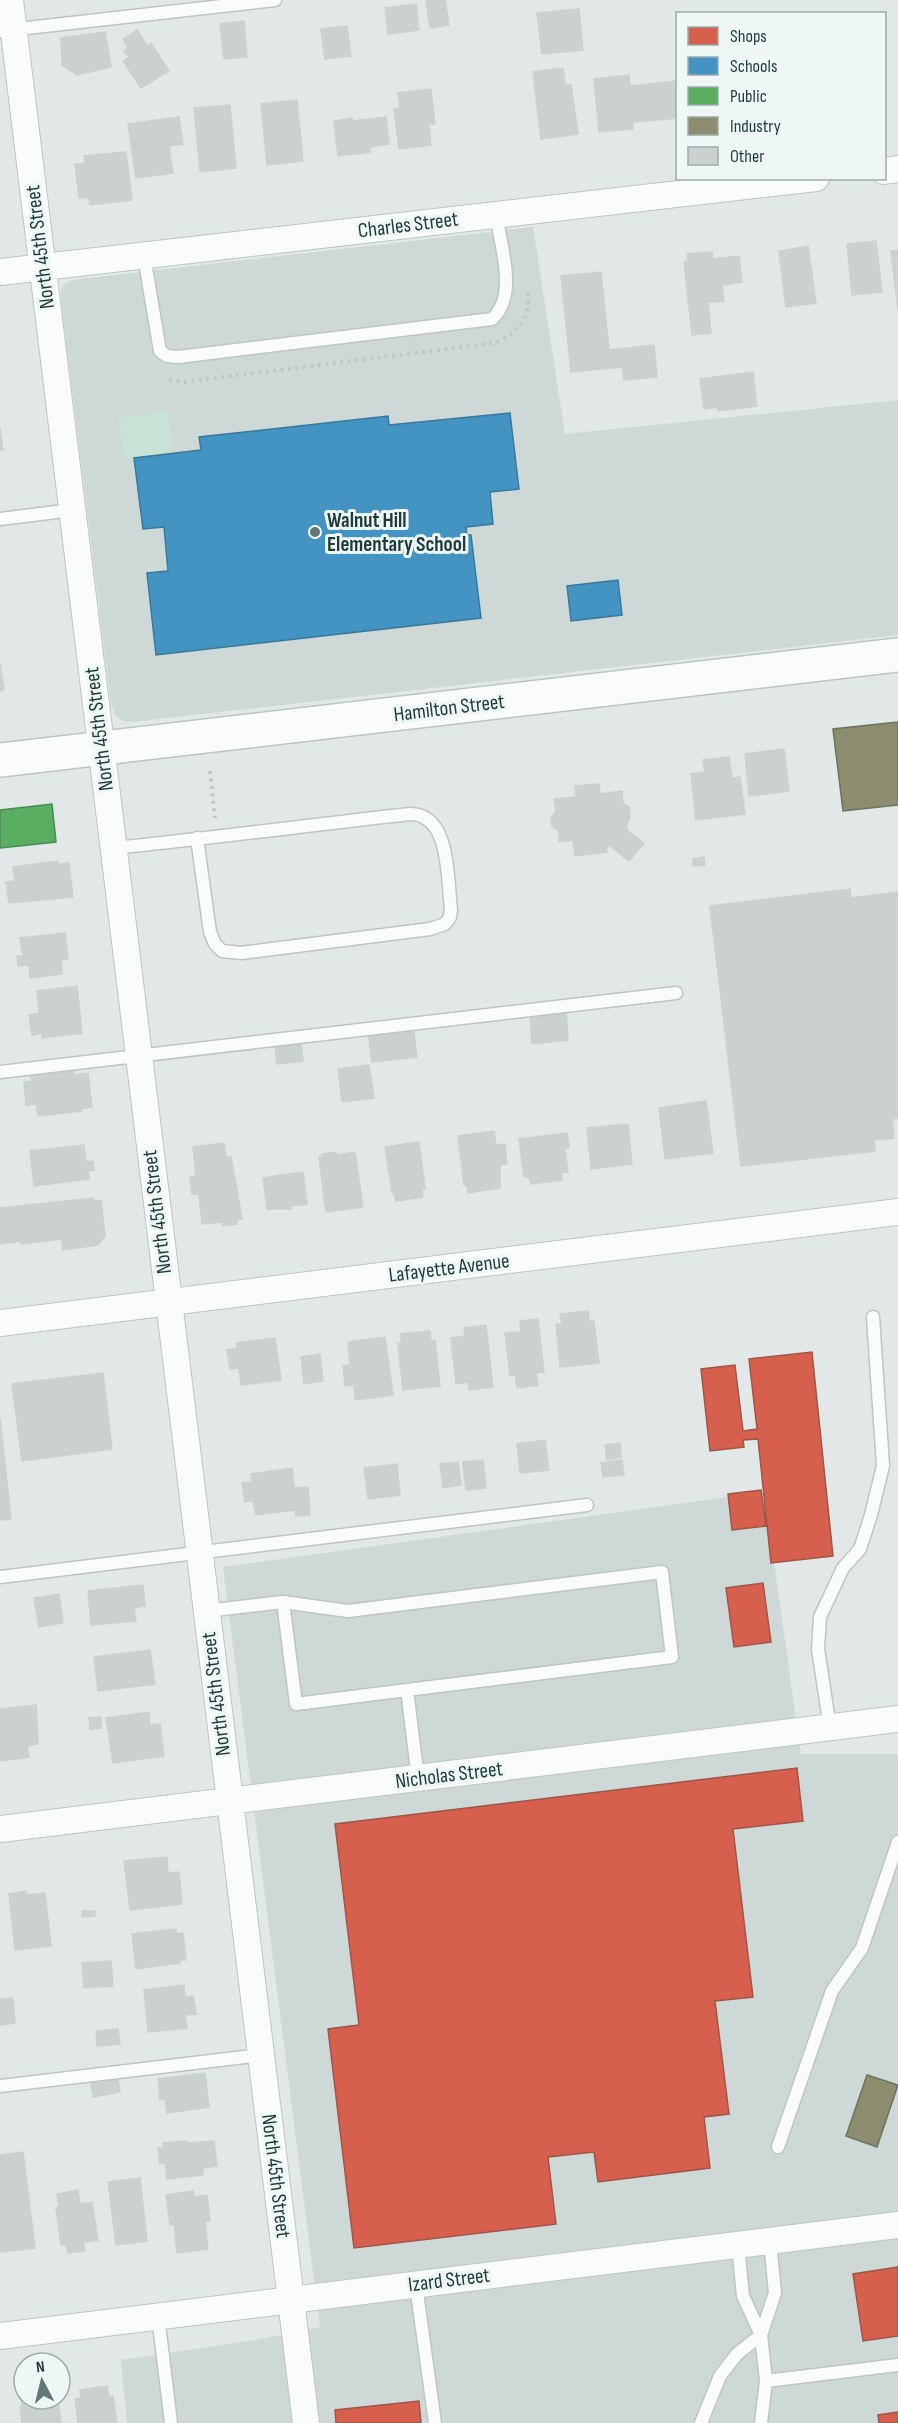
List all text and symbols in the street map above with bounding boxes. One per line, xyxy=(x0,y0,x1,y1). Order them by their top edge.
legend xyxy=(676,12,886,180)
text: Shops xyxy=(730,26,767,47)
text: Schools xyxy=(730,56,777,77)
text: Public xyxy=(730,86,767,107)
text: Industry xyxy=(730,116,781,137)
text: Other xyxy=(730,146,764,167)
street label: North 45th Street xyxy=(20,184,60,310)
street label: Charles Street xyxy=(356,206,460,244)
place label: Walnut Hill Elementary School xyxy=(327,508,466,557)
marker: Walnut Hill Elementary School xyxy=(308,525,322,539)
street label: North 45th Street xyxy=(79,666,119,792)
street label: Hamilton Street xyxy=(392,689,506,727)
street label: North 45th Street xyxy=(137,1149,177,1275)
street label: Lafayette Avenue xyxy=(387,1248,511,1288)
street label: North 45th Street xyxy=(196,1631,236,1757)
street label: Nicholas Street xyxy=(394,1756,504,1794)
street label: North 45th Street xyxy=(256,2113,296,2239)
street label: Izard Street xyxy=(407,2263,491,2297)
north arrow xyxy=(12,2351,72,2411)
text: N xyxy=(35,2358,46,2378)

